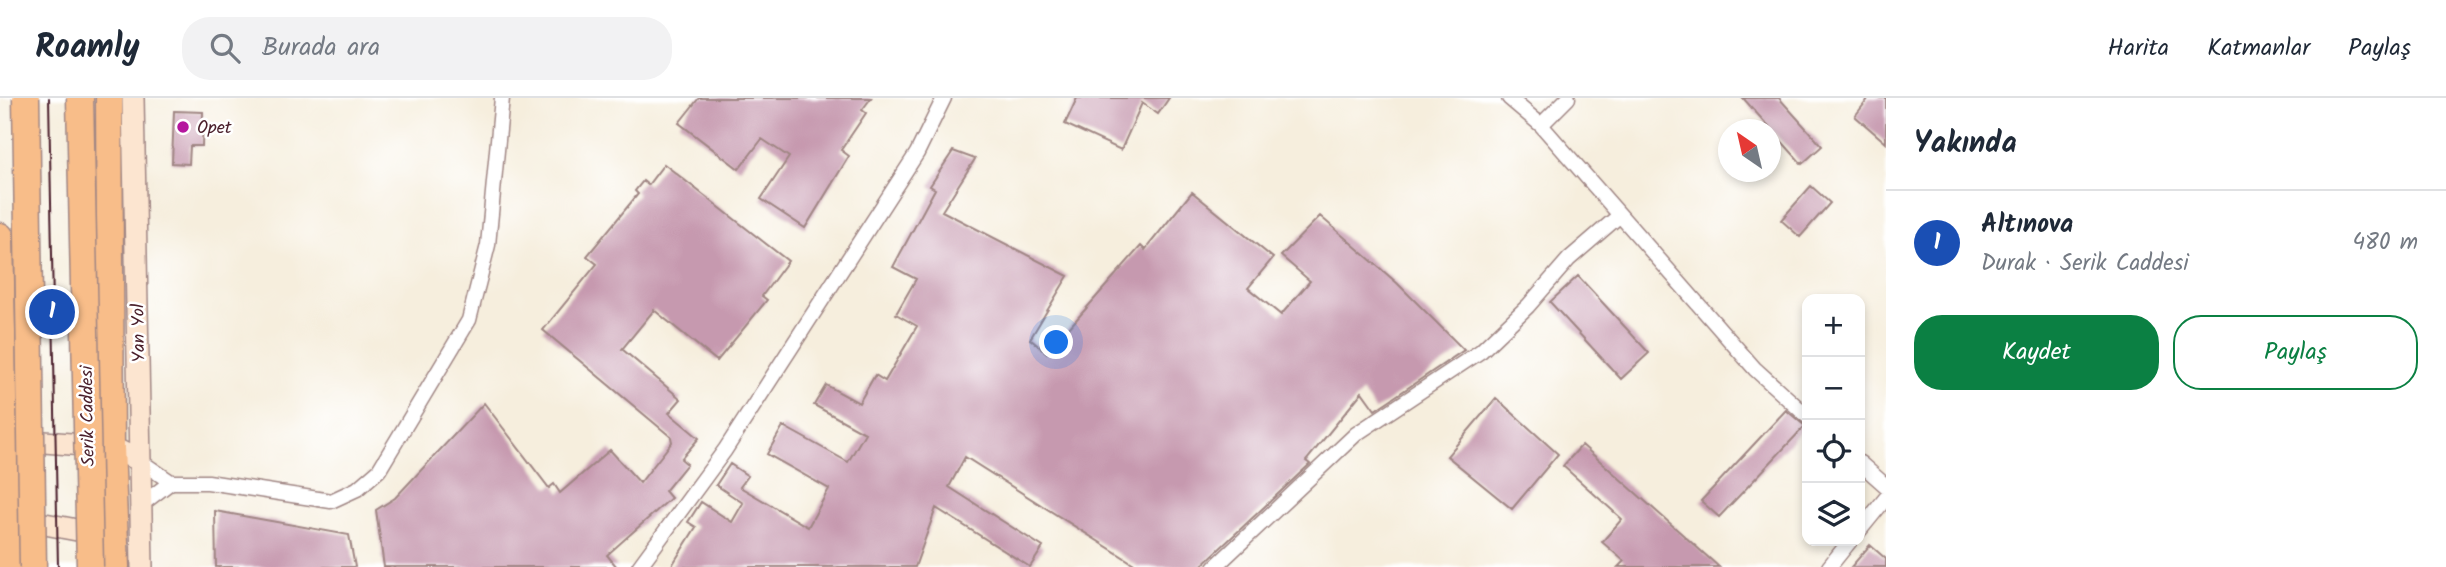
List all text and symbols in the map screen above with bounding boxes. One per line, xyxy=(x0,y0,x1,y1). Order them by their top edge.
search box xyxy=(182,17,672,80)
text: Roamly xyxy=(35,22,140,75)
text: Burada ara xyxy=(262,27,380,69)
icon: search xyxy=(206,29,244,67)
text: Harita xyxy=(2108,29,2169,68)
text: Katmanlar xyxy=(2207,29,2310,68)
text: Paylaş xyxy=(2348,29,2411,68)
place label: Opet xyxy=(197,114,233,143)
marker: Opet xyxy=(175,119,191,135)
north arrow xyxy=(1718,119,1781,182)
text: Yakında xyxy=(1914,120,2017,168)
text: Altınova xyxy=(1981,204,2073,246)
text: 1 xyxy=(1934,225,1940,261)
text: 480 m xyxy=(2352,225,2418,261)
text: Durak · Serik Caddesi xyxy=(1981,246,2189,282)
pin: 1 xyxy=(29,286,75,338)
map controls xyxy=(1802,294,1865,546)
button: + xyxy=(1802,294,1865,357)
street label: Yan Yol xyxy=(124,303,155,362)
button: Kaydet xyxy=(1914,315,2159,390)
button: Paylaş xyxy=(2173,315,2418,390)
your location xyxy=(1039,325,1073,359)
button: − xyxy=(1802,357,1865,420)
street label: Serik Caddesi xyxy=(73,365,104,467)
button: locate xyxy=(1802,420,1865,483)
button: layers xyxy=(1802,483,1865,546)

